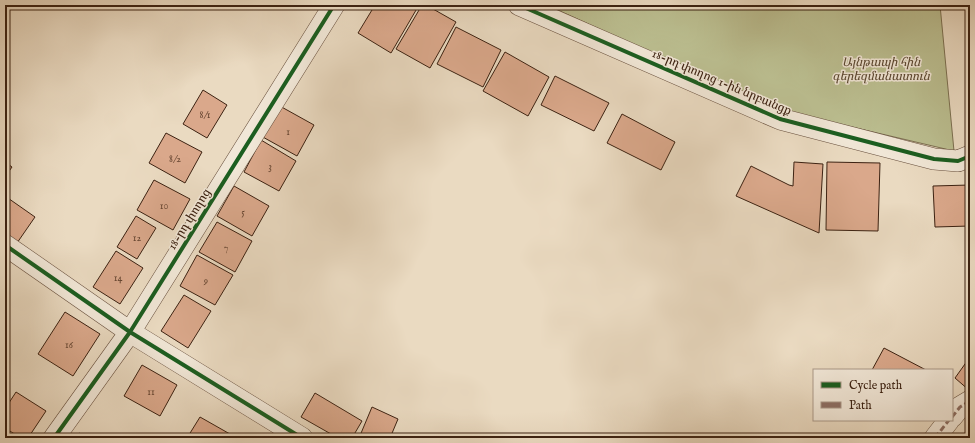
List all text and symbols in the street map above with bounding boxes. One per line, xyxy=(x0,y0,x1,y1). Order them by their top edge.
street label: 18-րդ փողոց 1-ին նրբանցք xyxy=(650,46,794,119)
park label: Այնթապի հին գերեզմանատուն xyxy=(832,55,931,84)
house number: 8/1 xyxy=(199,109,211,122)
house number: 1 xyxy=(286,126,290,139)
house number: 8/2 xyxy=(169,153,181,166)
house number: 3 xyxy=(268,161,272,174)
street label: 18-րդ փողոց xyxy=(165,186,214,253)
house number: 10 xyxy=(160,200,168,213)
house number: 5 xyxy=(241,206,245,219)
house number: 12 xyxy=(133,232,142,245)
house number: 7 xyxy=(224,242,229,255)
house number: 14 xyxy=(114,272,122,285)
house number: 9 xyxy=(203,275,208,288)
house number: 16 xyxy=(65,339,74,352)
legend xyxy=(813,369,953,421)
text: Cycle path xyxy=(849,378,903,394)
house number: 11 xyxy=(147,386,155,399)
text: Path xyxy=(849,398,872,413)

